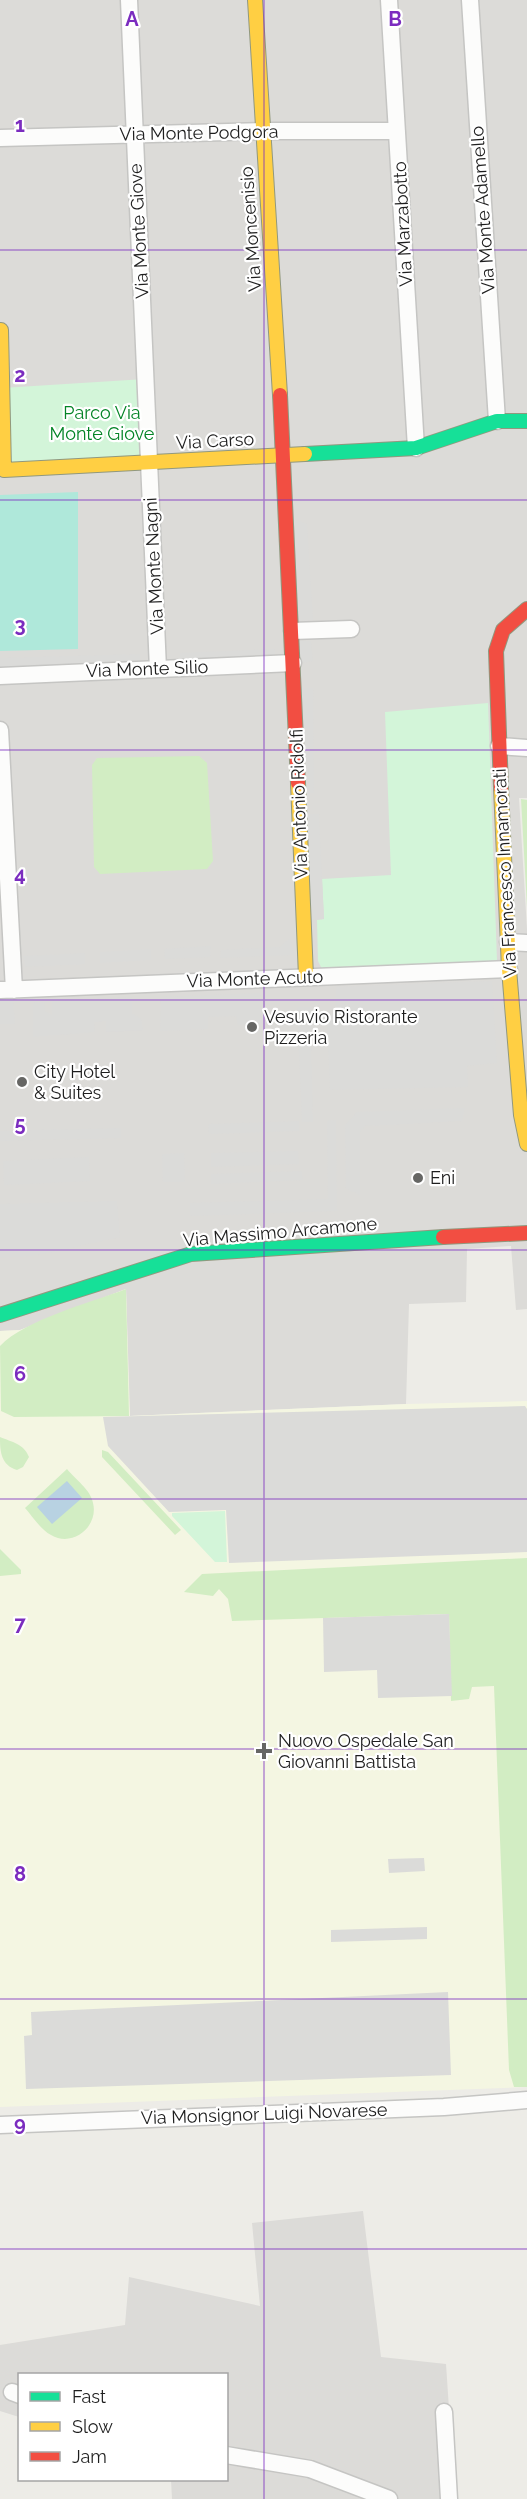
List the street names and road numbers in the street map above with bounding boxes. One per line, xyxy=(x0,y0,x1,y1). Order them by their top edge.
street label: Via Monte Podgora xyxy=(119,121,279,144)
street label: Via Monte Adamello xyxy=(466,125,499,295)
street label: Via Marzabotto xyxy=(389,161,416,287)
street label: Via Monte Giove xyxy=(124,162,153,299)
street label: Via Moncenisio xyxy=(236,165,265,292)
street label: Via Carso xyxy=(175,428,255,453)
street label: Via Monte Nagni xyxy=(139,497,168,635)
street label: Via Monte Silio xyxy=(85,656,209,681)
street label: Via Antonio Ridolfi xyxy=(285,729,312,880)
street label: Via Francesco Innamorati xyxy=(489,768,520,978)
street label: Via Monte Acuto xyxy=(186,966,324,991)
street label: Via Massimo Arcamone xyxy=(182,1213,378,1250)
street label: Via Monsignor Luigi Novarese xyxy=(140,2099,388,2128)

